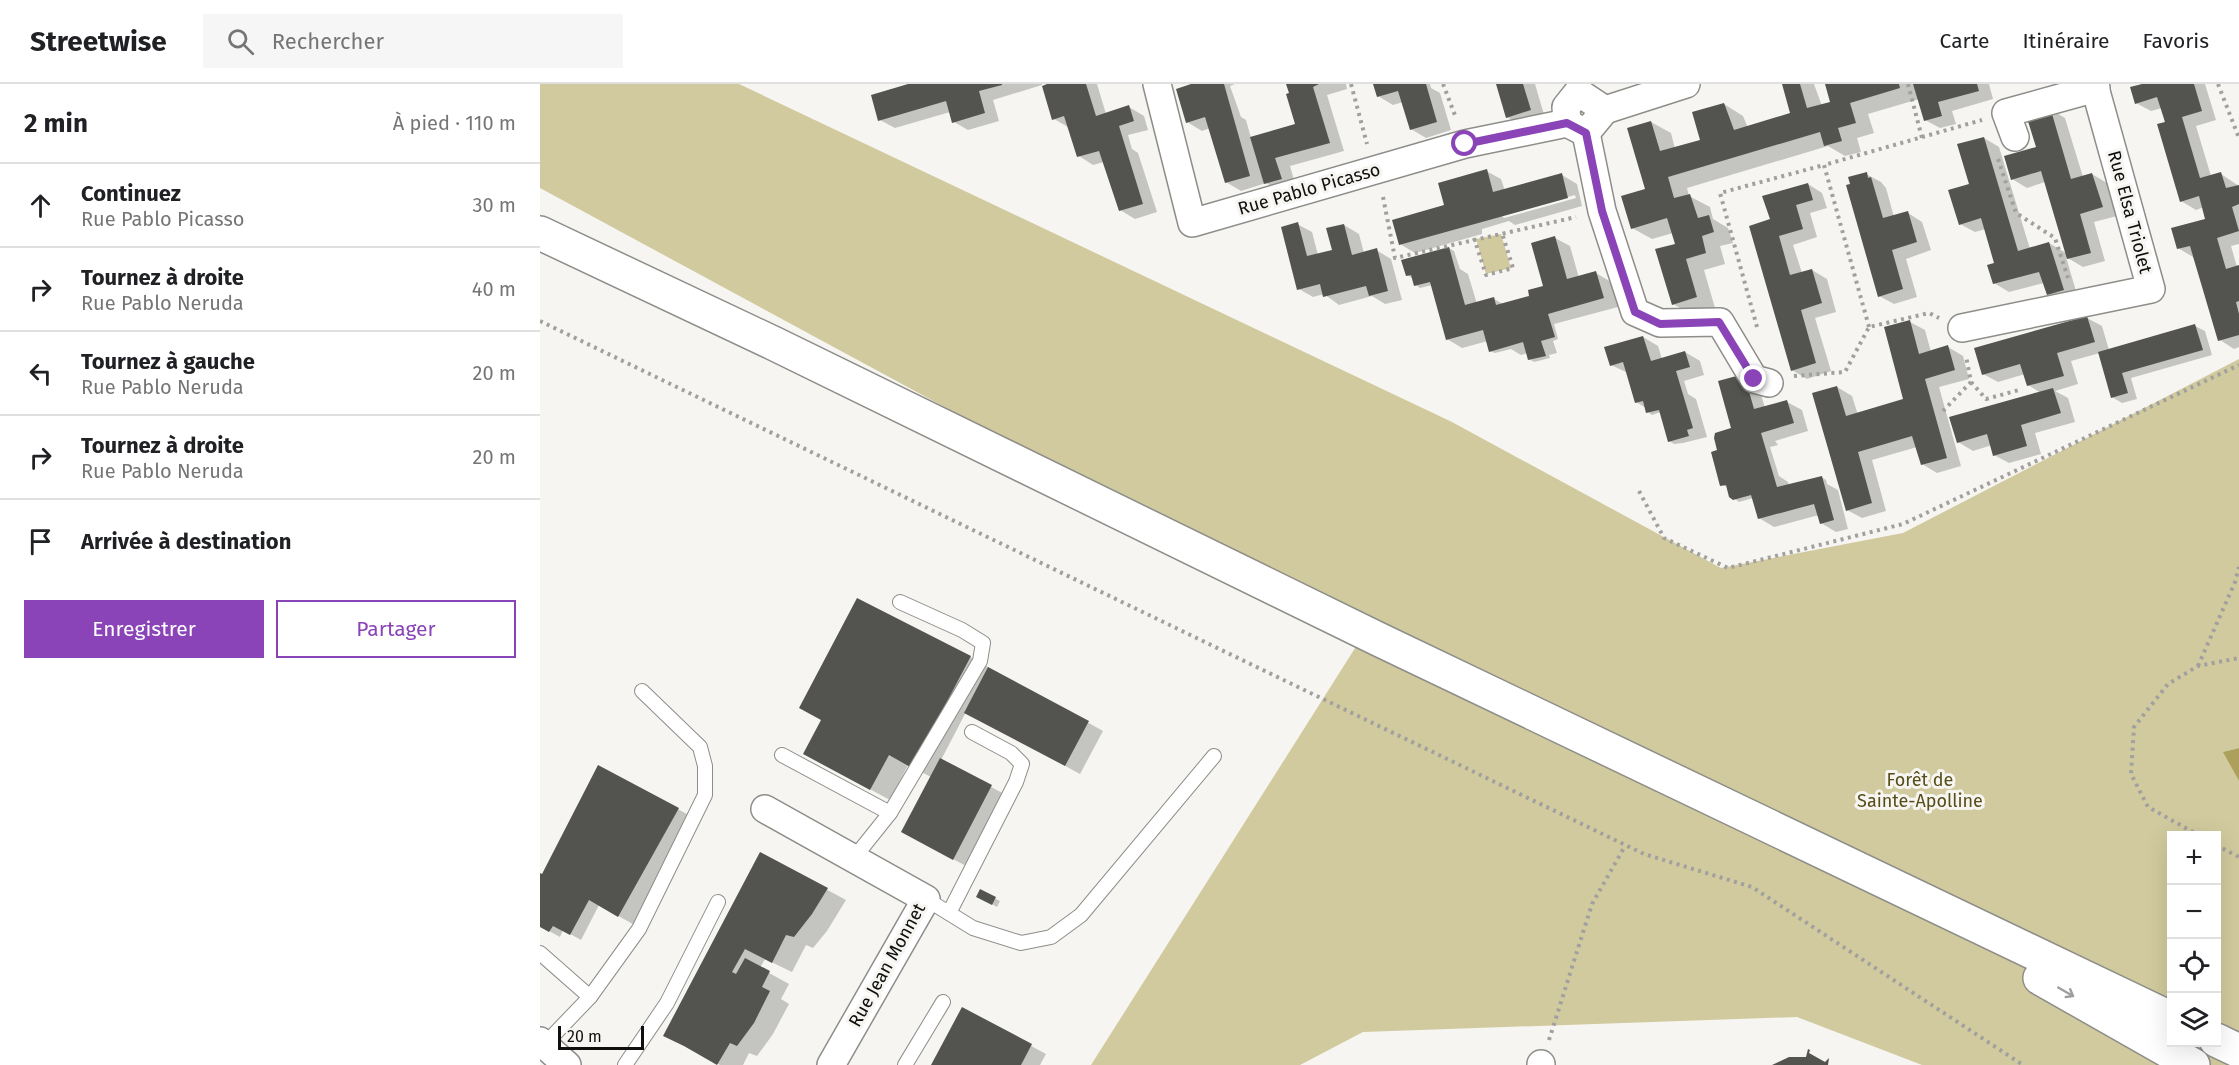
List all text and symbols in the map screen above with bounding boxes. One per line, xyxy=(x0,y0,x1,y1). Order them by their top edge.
search box xyxy=(203,14,623,68)
text: Streetwise xyxy=(30,25,167,58)
icon: search xyxy=(224,25,257,58)
text: Rechercher xyxy=(272,28,384,55)
text: Carte xyxy=(1940,28,1989,54)
text: Itinéraire xyxy=(2022,28,2109,54)
text: Favoris xyxy=(2142,28,2209,54)
text: 2 min xyxy=(24,108,88,139)
text: À pied · 110 m xyxy=(393,111,516,135)
route start xyxy=(1451,130,1477,156)
street label: Rue Elsa Triolet xyxy=(2103,148,2157,276)
street label: Rue Pablo Picasso xyxy=(1235,158,1383,220)
text: Continuez xyxy=(81,180,181,207)
icon: ahead xyxy=(24,189,57,222)
text: 30 m xyxy=(472,193,516,217)
text: Rue Pablo Picasso xyxy=(81,207,244,231)
text: Tournez à droite xyxy=(81,264,244,291)
icon: right xyxy=(24,273,57,306)
text: 40 m xyxy=(472,277,516,301)
text: Rue Pablo Neruda xyxy=(81,291,244,315)
text: Tournez à gauche xyxy=(81,348,255,375)
icon: left xyxy=(24,357,57,390)
text: 20 m xyxy=(473,361,516,385)
route end xyxy=(1740,365,1766,391)
text: Rue Pablo Neruda xyxy=(81,375,244,399)
text: Tournez à droite xyxy=(81,432,244,459)
icon: right xyxy=(24,441,57,474)
text: 20 m xyxy=(473,445,516,469)
text: Rue Pablo Neruda xyxy=(81,459,244,483)
icon: arrive xyxy=(24,525,57,558)
text: Arrivée à destination xyxy=(81,528,291,555)
button: Enregistrer xyxy=(24,600,264,658)
button: Partager xyxy=(276,600,516,658)
park label: Forêt de Sainte-Apolline xyxy=(1857,769,1983,812)
map controls xyxy=(2167,831,2221,1047)
button: + xyxy=(2167,831,2221,885)
button: − xyxy=(2167,885,2221,939)
street label: Rue Jean Monnet xyxy=(844,899,930,1031)
button: locate xyxy=(2167,939,2221,993)
one-way arrow xyxy=(2057,987,2074,999)
button: layers xyxy=(2167,993,2221,1047)
scale bar xyxy=(558,1023,644,1050)
text: 20 m xyxy=(567,1027,602,1046)

